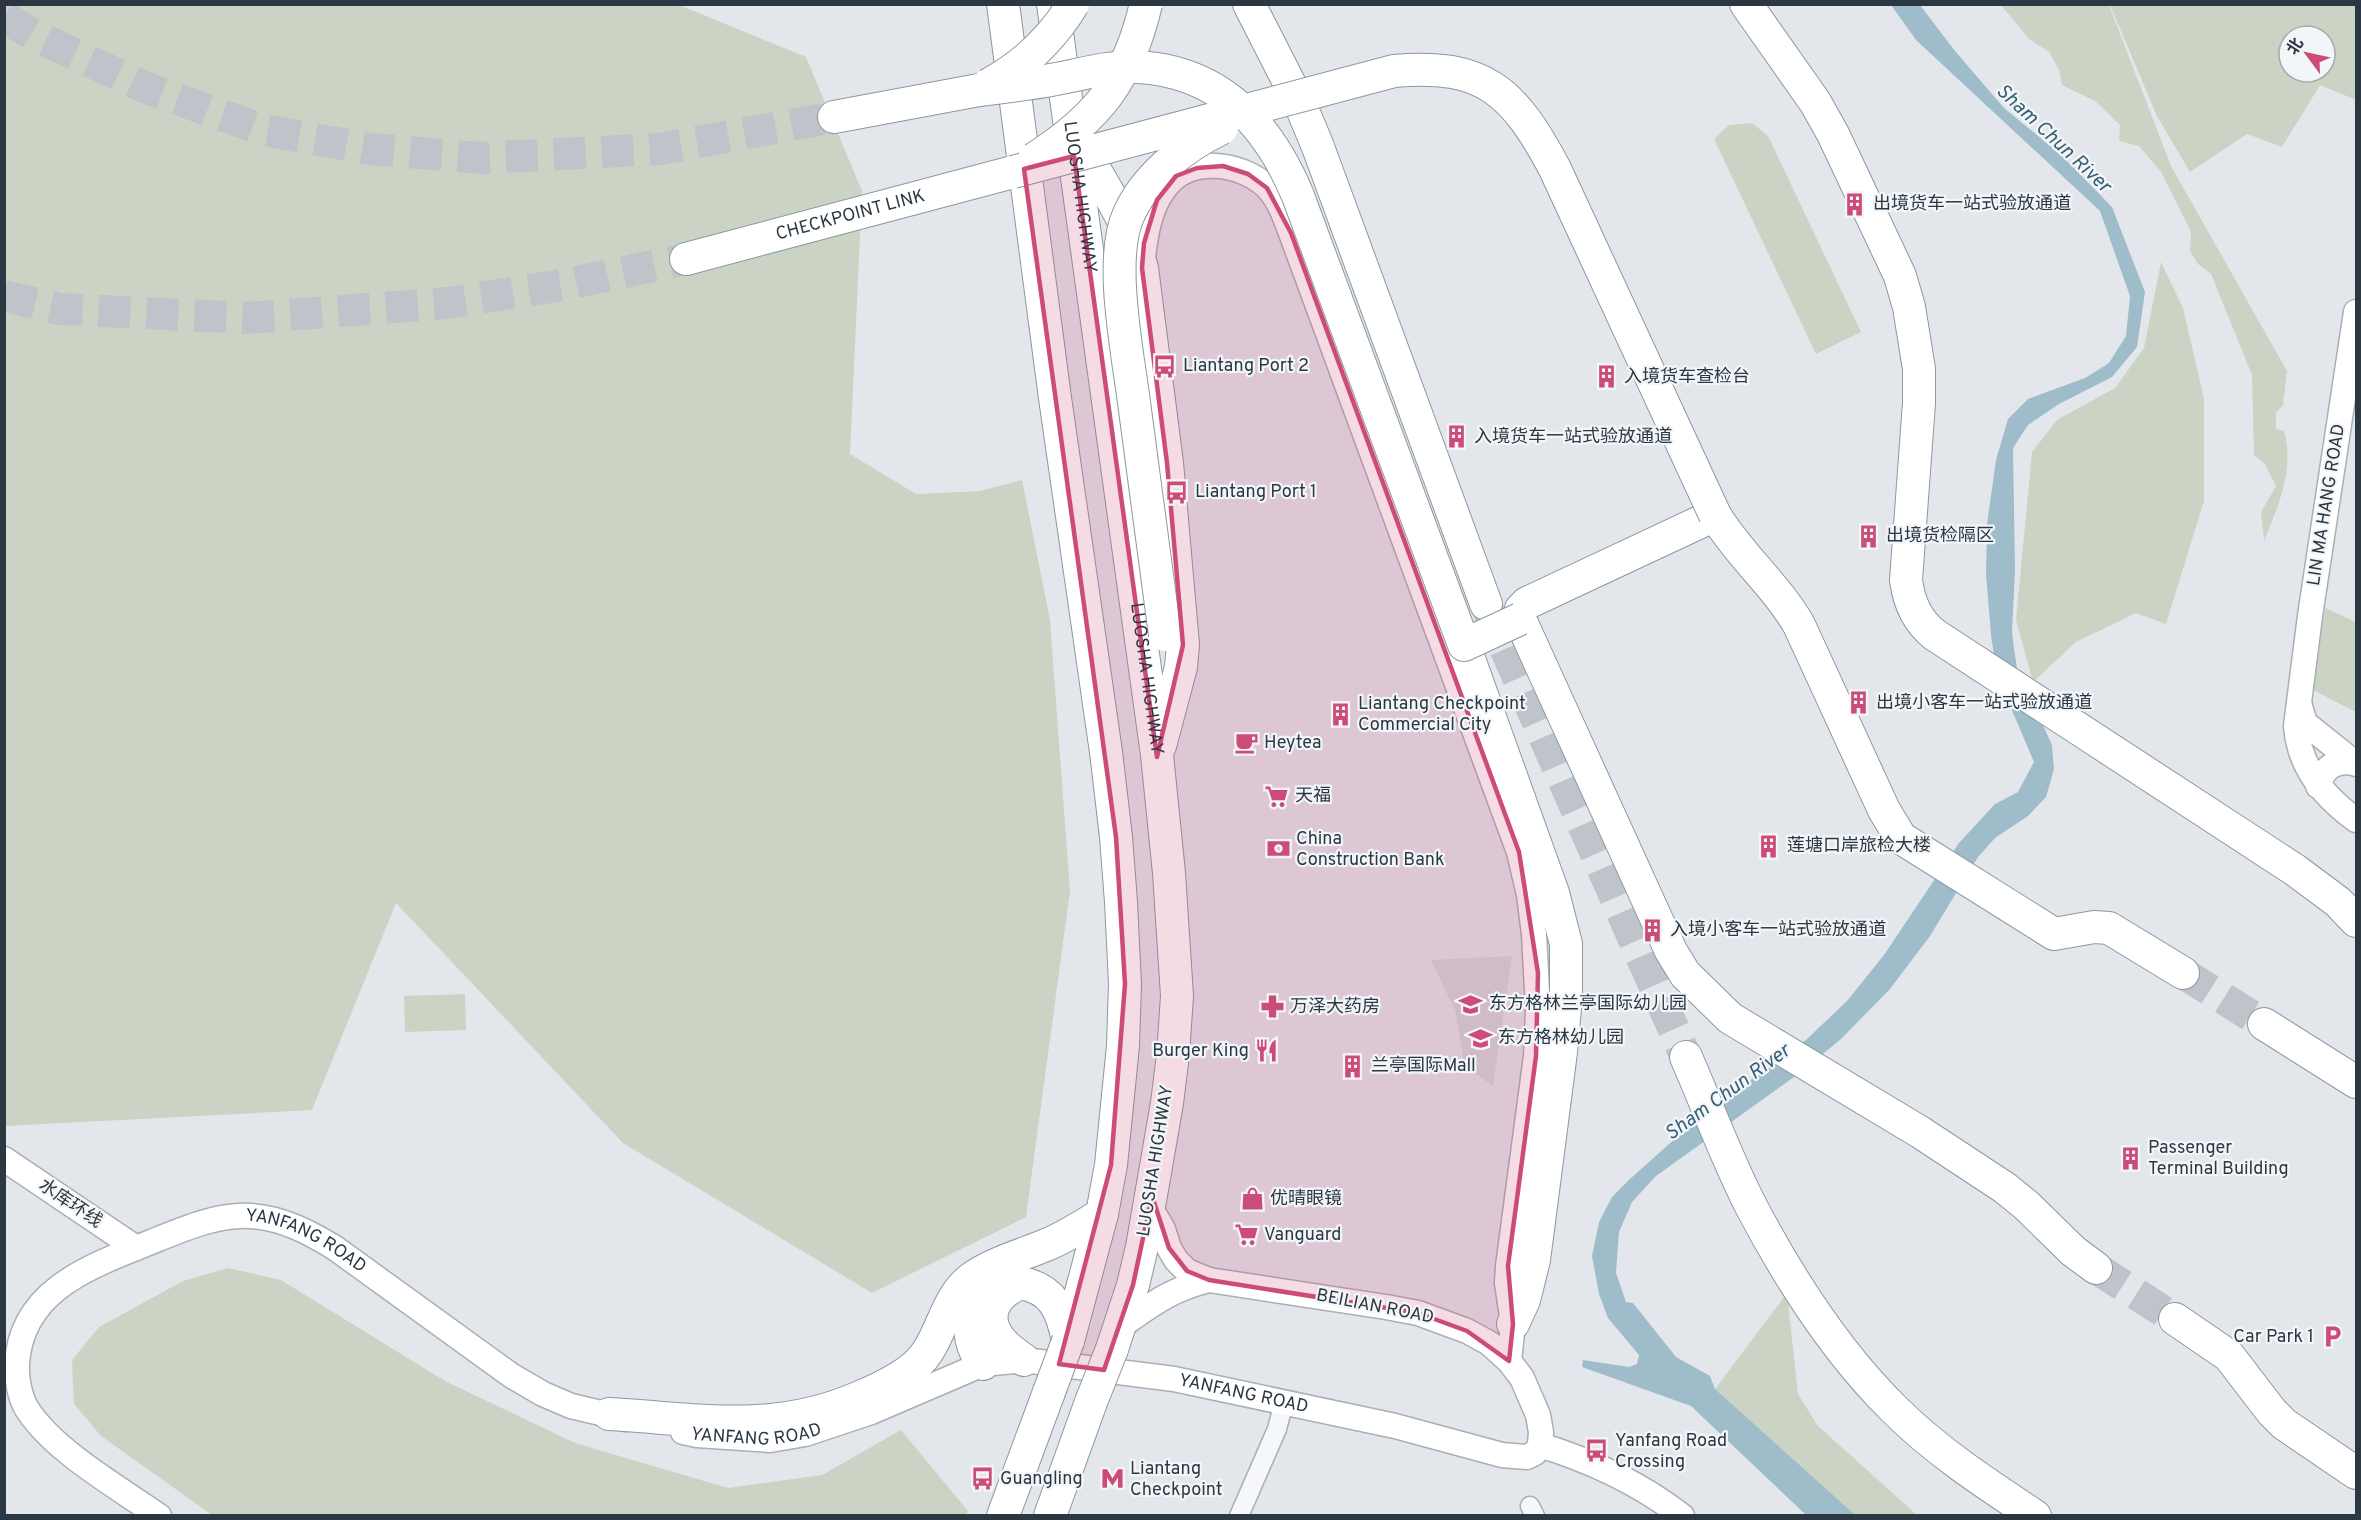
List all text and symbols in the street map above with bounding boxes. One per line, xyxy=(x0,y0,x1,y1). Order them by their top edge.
north arrow xyxy=(2277,24,2337,84)
text: 北 xyxy=(2283,35,2309,59)
water label: Sham Chun River xyxy=(1990,79,2117,200)
street label: LUOSHA HIGHWAY xyxy=(1058,120,1102,275)
street label: CHECKPOINT LINK xyxy=(773,184,927,246)
building icon: 出境货车一站式验放通道 xyxy=(1842,191,1868,217)
place label: 出境货车一站式验放通道 xyxy=(1873,193,2071,216)
bus stop icon: Liantang Port 2 xyxy=(1152,353,1178,379)
place label: Liantang Port 2 xyxy=(1183,355,1309,378)
building icon: 入境货车查检台 xyxy=(1593,364,1619,390)
place label: 入境货车查检台 xyxy=(1624,366,1750,389)
street label: LIN MA HANG ROAD xyxy=(2303,422,2351,588)
building icon: 入境货车一站式验放通道 xyxy=(1443,424,1469,450)
place label: 入境货车一站式验放通道 xyxy=(1474,426,1672,449)
bus stop icon: Liantang Port 1 xyxy=(1164,479,1190,505)
place label: Liantang Port 1 xyxy=(1195,481,1317,504)
building icon: 出境货检隔区 xyxy=(1855,523,1881,549)
place label: 出境货检隔区 xyxy=(1886,525,1994,548)
street label: LUOSHA HIGHWAY xyxy=(1125,601,1168,756)
building icon: 出境小客车一站式验放通道 xyxy=(1845,690,1871,716)
place label: 出境小客车一站式验放通道 xyxy=(1876,692,2092,715)
place label: Liantang Checkpoint Commercial City xyxy=(1358,693,1526,737)
building icon: Liantang Checkpoint Commercial City xyxy=(1327,701,1353,727)
cafe icon: Heytea xyxy=(1233,730,1259,756)
place label: Heytea xyxy=(1264,732,1321,755)
supermarket icon: 天福 xyxy=(1264,783,1290,809)
place label: 天福 xyxy=(1295,785,1331,808)
place label: China Construction Bank xyxy=(1296,828,1445,872)
building icon: 莲塘口岸旅检大楼 xyxy=(1756,833,1782,859)
place label: 莲塘口岸旅检大楼 xyxy=(1787,835,1931,858)
bank icon: China Construction Bank xyxy=(1265,836,1291,862)
building icon: 入境小客车一站式验放通道 xyxy=(1639,917,1665,943)
place label: 入境小客车一站式验放通道 xyxy=(1670,919,1886,942)
school or university icon: 东方格林兰亭国际幼儿园 xyxy=(1458,991,1484,1017)
place label: 东方格林兰亭国际幼儿园 xyxy=(1489,993,1687,1016)
pharmacy icon: 万泽大药房 xyxy=(1259,994,1285,1020)
place label: 万泽大药房 xyxy=(1290,996,1380,1019)
school or university icon: 东方格林幼儿园 xyxy=(1467,1025,1493,1051)
place label: 东方格林幼儿园 xyxy=(1498,1027,1624,1050)
restaurant icon: Burger King xyxy=(1254,1038,1280,1064)
water label: Sham Chun River xyxy=(1660,1038,1797,1147)
place label: Burger King xyxy=(1152,1040,1249,1063)
building icon: 兰亭国际Mall xyxy=(1340,1053,1366,1079)
place label: 兰亭国际Mall xyxy=(1371,1055,1476,1078)
street label: LUOSHA HIGHWAY xyxy=(1133,1084,1179,1238)
place label: Passenger Terminal Building xyxy=(2148,1137,2289,1181)
building icon: Passenger Terminal Building xyxy=(2117,1145,2143,1171)
street label: 水库环线 xyxy=(34,1174,106,1234)
shop icon: 优晴眼镜 xyxy=(1239,1186,1265,1212)
place label: 优晴眼镜 xyxy=(1270,1188,1342,1211)
street label: YANFANG ROAD xyxy=(245,1204,371,1278)
supermarket icon: Vanguard xyxy=(1233,1222,1259,1248)
place label: Vanguard xyxy=(1264,1224,1341,1247)
street label: BEILIAN ROAD xyxy=(1314,1284,1436,1330)
parking icon: Car Park 1 xyxy=(2319,1324,2345,1350)
place label: Car Park 1 xyxy=(2233,1326,2314,1349)
street label: YANFANG ROAD xyxy=(1177,1369,1311,1419)
street label: YANFANG ROAD xyxy=(688,1418,825,1451)
place label: Yanfang Road Crossing xyxy=(1615,1430,1727,1474)
bus stop icon: Yanfang Road Crossing xyxy=(1584,1438,1610,1464)
place label: Liantang Checkpoint xyxy=(1130,1458,1223,1502)
bus stop icon: Guangling xyxy=(969,1466,995,1492)
metro station icon: Liantang Checkpoint xyxy=(1099,1466,1125,1492)
place label: Guangling xyxy=(1000,1468,1083,1491)

